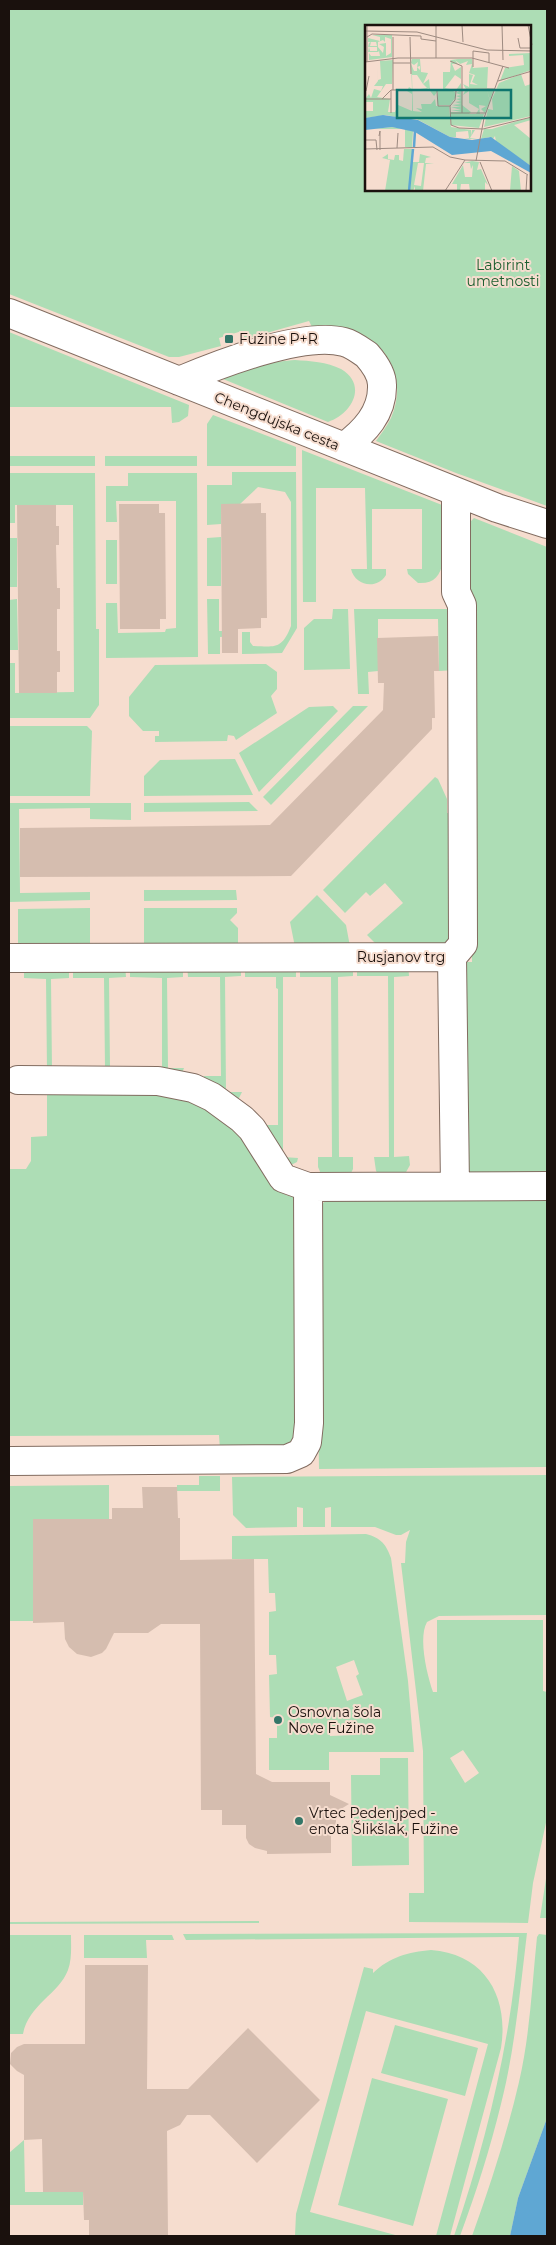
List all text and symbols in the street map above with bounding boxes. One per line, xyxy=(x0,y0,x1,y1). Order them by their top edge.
inset map xyxy=(365,25,531,191)
park label: Labirint umetnosti xyxy=(467,256,539,290)
place label: Fužine P+R xyxy=(239,330,318,348)
marker: Fužine P+R xyxy=(223,333,235,345)
street label: Chengdujska cesta xyxy=(212,388,342,454)
street label: Rusjanov trg xyxy=(357,948,445,966)
place label: Osnovna šola Nove Fužine xyxy=(288,1703,381,1737)
marker: Osnovna šola Nove Fužine xyxy=(272,1714,284,1726)
place label: Vrtec Pedenjped - enota Šlikšlak, Fužine xyxy=(309,1804,458,1838)
marker: Vrtec Pedenjped - enota Šlikšlak, Fužine xyxy=(293,1815,305,1827)

